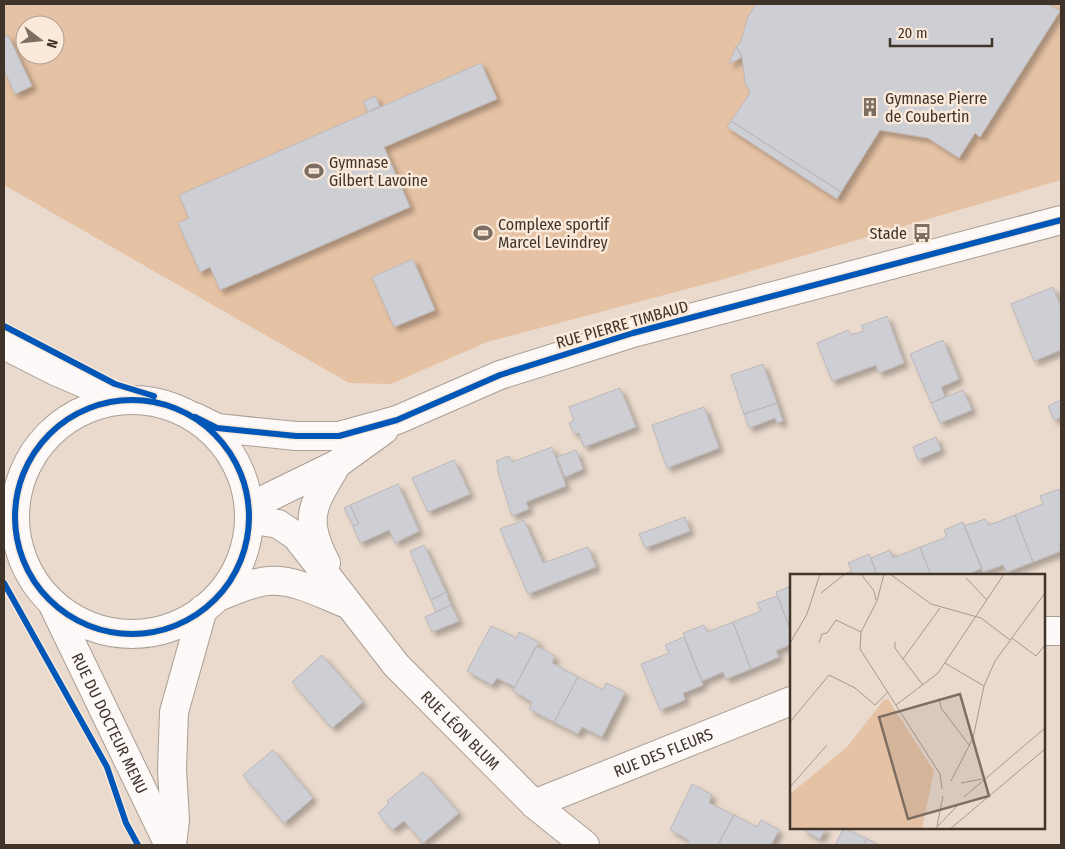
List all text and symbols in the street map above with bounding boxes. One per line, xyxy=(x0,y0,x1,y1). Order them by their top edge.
north arrow xyxy=(15,15,65,65)
scale bar xyxy=(890,15,992,47)
text: 20 m xyxy=(898,24,928,42)
text: N xyxy=(43,37,61,50)
place label: Gymnase Pierre de Coubertin xyxy=(885,89,987,126)
building icon: Gymnase Pierre de Coubertin xyxy=(859,96,881,118)
place label: Gymnase Gilbert Lavoine xyxy=(329,153,428,190)
sports icon: Gymnase Gilbert Lavoine xyxy=(303,160,325,182)
place label: Complexe sportif Marcel Levindrey xyxy=(498,215,610,252)
sports icon: Complexe sportif Marcel Levindrey xyxy=(472,222,494,244)
bus stop icon: Stade xyxy=(911,222,933,244)
place label: Stade xyxy=(870,224,907,243)
street label: RUE PIERRE TIMBAUD xyxy=(554,297,690,352)
inset map xyxy=(790,574,1045,829)
street label: RUE DU DOCTEUR MENU xyxy=(67,650,152,797)
street label: RUE LÉON BLUM xyxy=(417,687,504,774)
street label: RUE DES FLEURS xyxy=(611,724,716,781)

